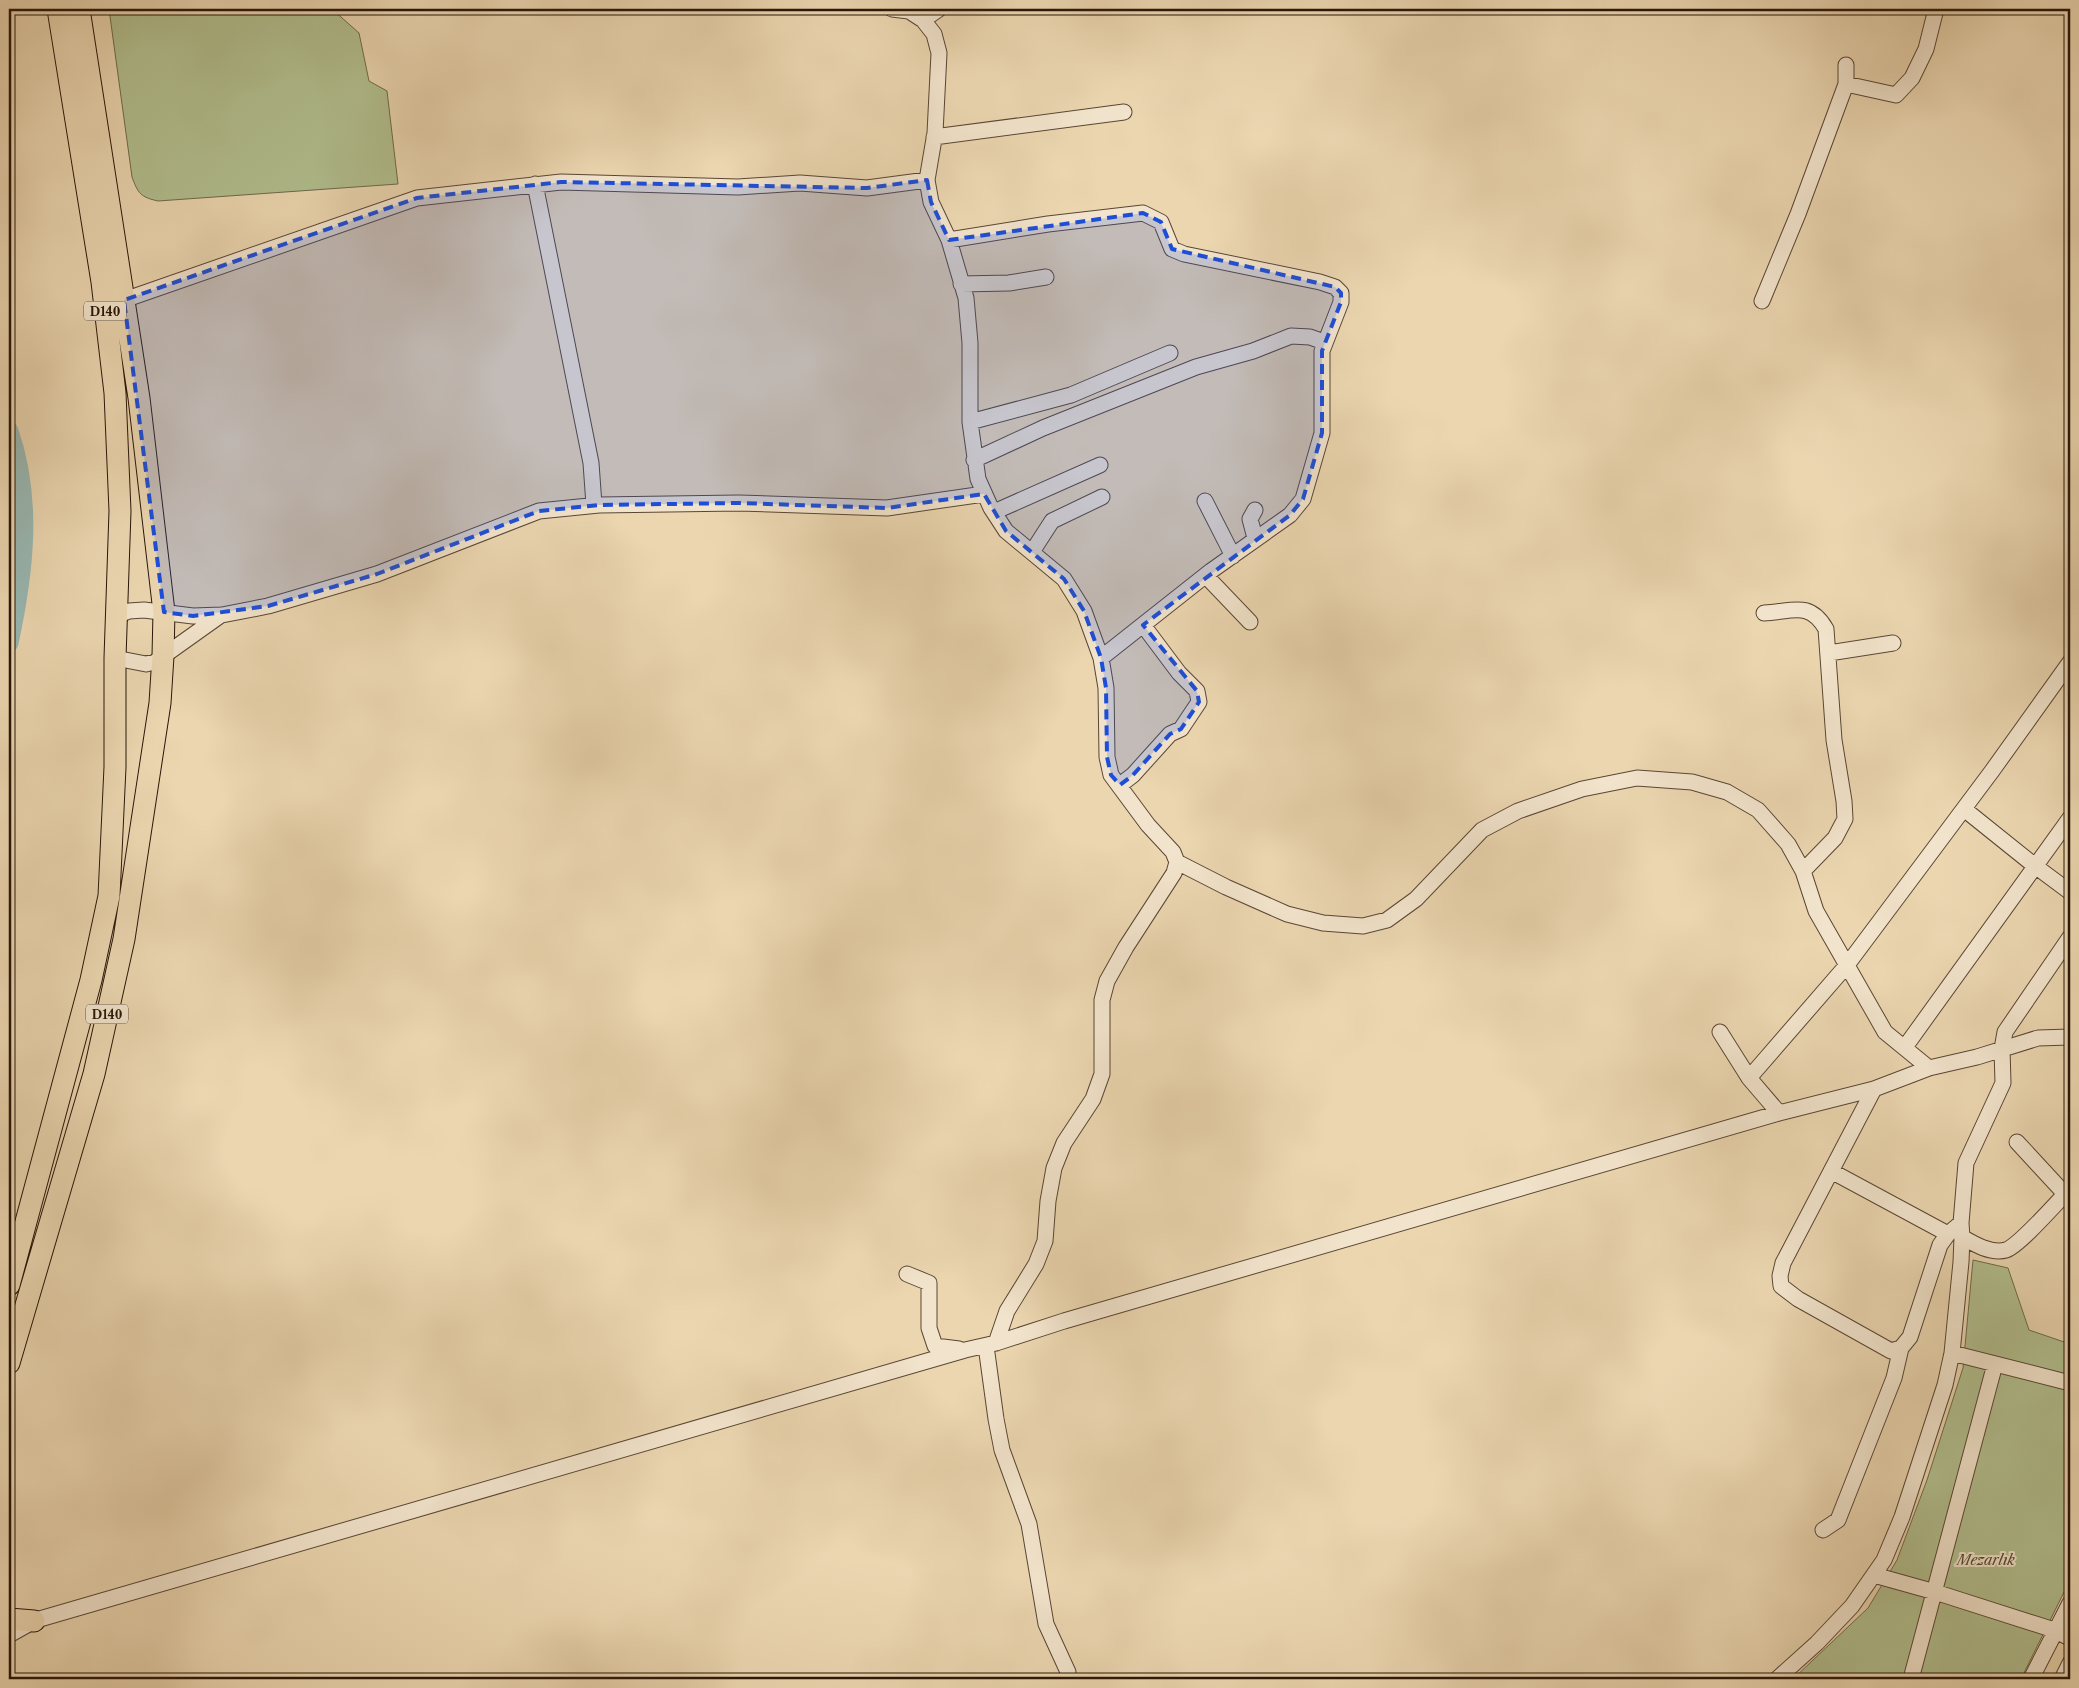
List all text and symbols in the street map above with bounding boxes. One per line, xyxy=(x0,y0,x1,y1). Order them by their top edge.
road number: D140 xyxy=(84,302,126,321)
road number: D140 xyxy=(86,1004,128,1024)
park label: Mezarlık xyxy=(1955,1551,2016,1569)

